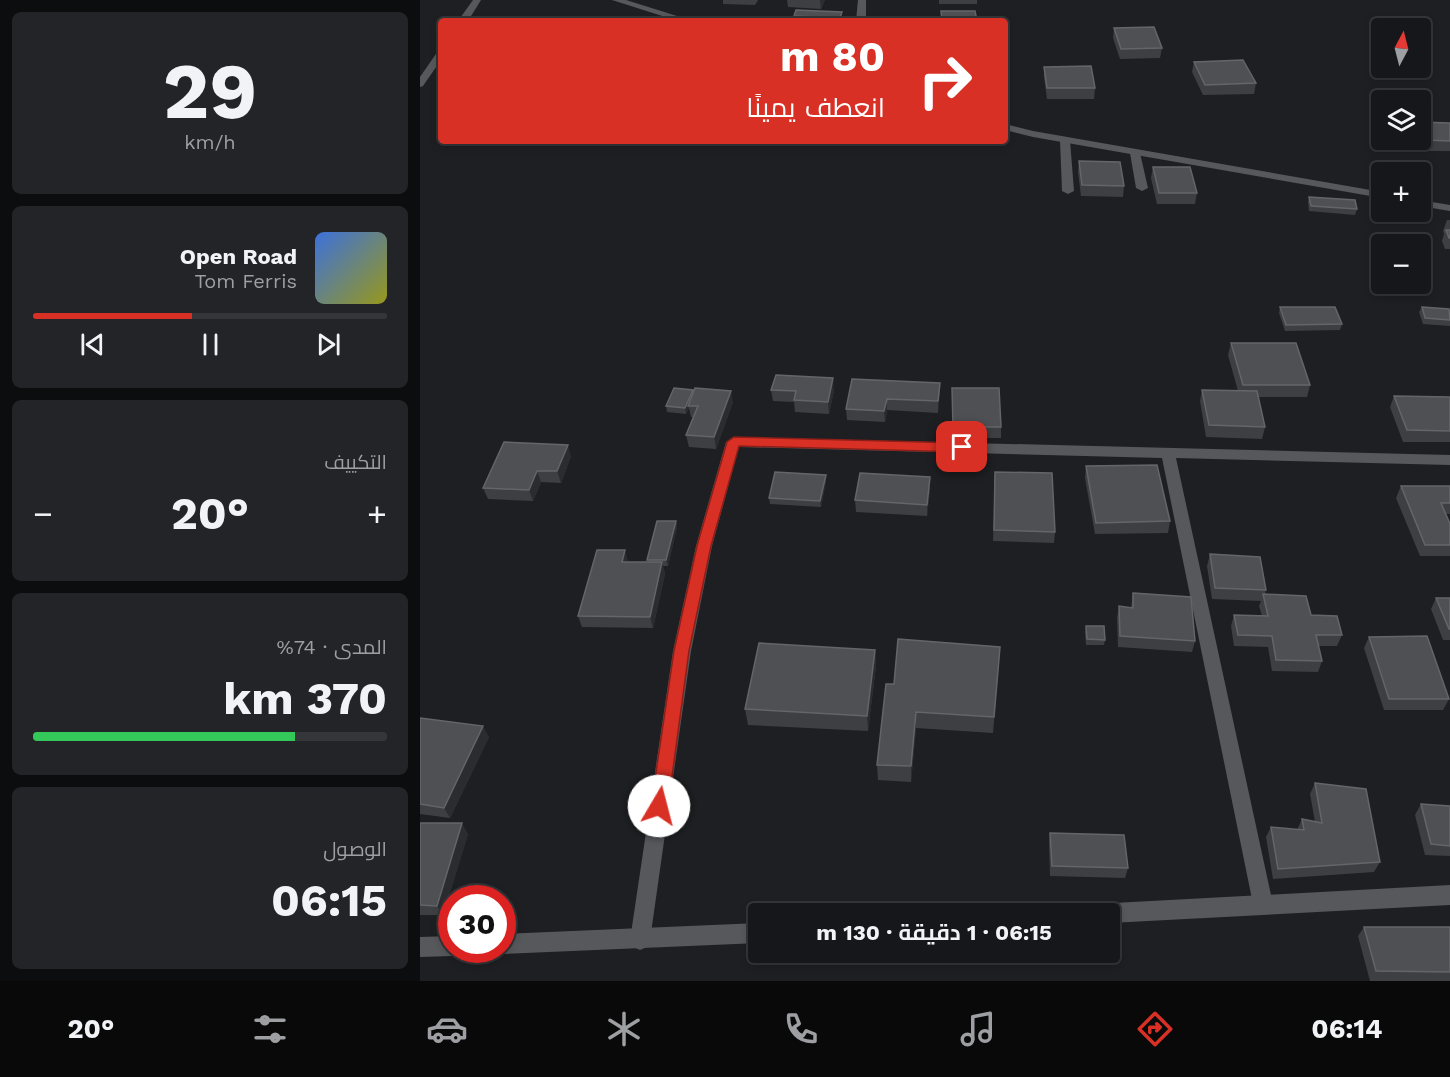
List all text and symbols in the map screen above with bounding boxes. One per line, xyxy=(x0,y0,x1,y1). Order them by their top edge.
north arrow xyxy=(1371,18,1431,78)
map controls xyxy=(1371,18,1431,294)
text: 80 m xyxy=(780,32,885,81)
icon: right xyxy=(906,42,984,120)
text: 29 xyxy=(163,45,257,137)
button: layers xyxy=(1371,90,1431,150)
text: انعطف يمينًا xyxy=(746,92,885,124)
text: km/h xyxy=(184,130,236,154)
button: + xyxy=(1371,162,1431,222)
button: − xyxy=(1371,234,1431,294)
text: Open Road xyxy=(180,244,297,269)
text: Tom Ferris xyxy=(194,269,297,293)
icon: previous xyxy=(76,328,109,361)
icon: pause xyxy=(194,328,227,361)
icon: next xyxy=(312,328,345,361)
pin xyxy=(936,421,987,472)
icon: arrive xyxy=(945,430,978,463)
text: التكييف xyxy=(324,450,387,474)
text: 20° xyxy=(171,487,249,540)
text: − xyxy=(33,494,53,533)
text: + xyxy=(367,494,387,533)
text: المدى · 74% xyxy=(277,635,387,659)
text: 370 km xyxy=(223,672,387,725)
position arrow xyxy=(627,774,691,838)
text: الوصول xyxy=(323,837,387,861)
text: 06:15 xyxy=(271,874,387,927)
speed limit sign: 30 xyxy=(438,885,516,963)
text: 06:15 · 1 دقيقة · 130 m xyxy=(816,920,1052,945)
icon: filters xyxy=(249,1008,291,1050)
icon: car xyxy=(426,1008,468,1050)
icon: climate xyxy=(603,1008,645,1050)
icon: phone xyxy=(780,1008,822,1050)
icon: music xyxy=(957,1008,999,1050)
icon: directions xyxy=(1134,1008,1176,1050)
text: 20° xyxy=(68,1013,114,1045)
text: 06:14 xyxy=(1311,1013,1383,1045)

